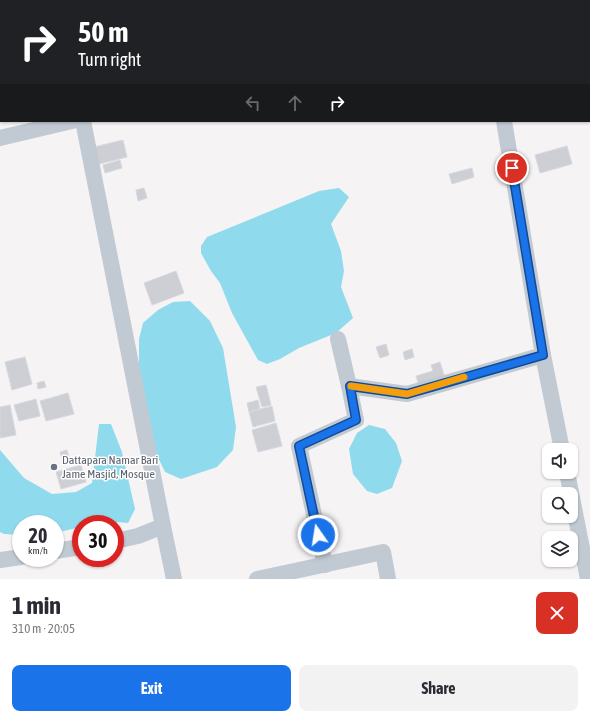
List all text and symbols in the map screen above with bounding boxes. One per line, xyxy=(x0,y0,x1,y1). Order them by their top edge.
icon: right xyxy=(12,16,64,68)
text: 50 m xyxy=(78,16,128,48)
text: Turn right xyxy=(78,49,141,70)
icon: left xyxy=(242,92,264,114)
icon: ahead xyxy=(284,92,306,114)
icon: right xyxy=(326,92,348,114)
pin xyxy=(495,151,529,185)
icon: arrive xyxy=(501,157,523,179)
map controls xyxy=(542,443,578,567)
button: sound xyxy=(542,443,578,479)
place label: Dattapara Namar Bari Jame Masjid, Mosque xyxy=(62,453,158,481)
marker: Dattapara Namar Bari Jame Masjid, Mosque xyxy=(49,462,59,472)
button: search xyxy=(542,487,578,523)
position arrow xyxy=(297,514,339,556)
speed limit sign: 30 xyxy=(72,515,124,567)
text: 20 xyxy=(29,524,47,547)
button: layers xyxy=(542,531,578,567)
text: km/h xyxy=(28,545,48,556)
text: 1 min xyxy=(12,592,61,619)
button: close xyxy=(536,592,578,634)
text: 310 m · 20:05 xyxy=(12,621,75,636)
button: Exit xyxy=(12,665,291,711)
button: Share xyxy=(299,665,578,711)

